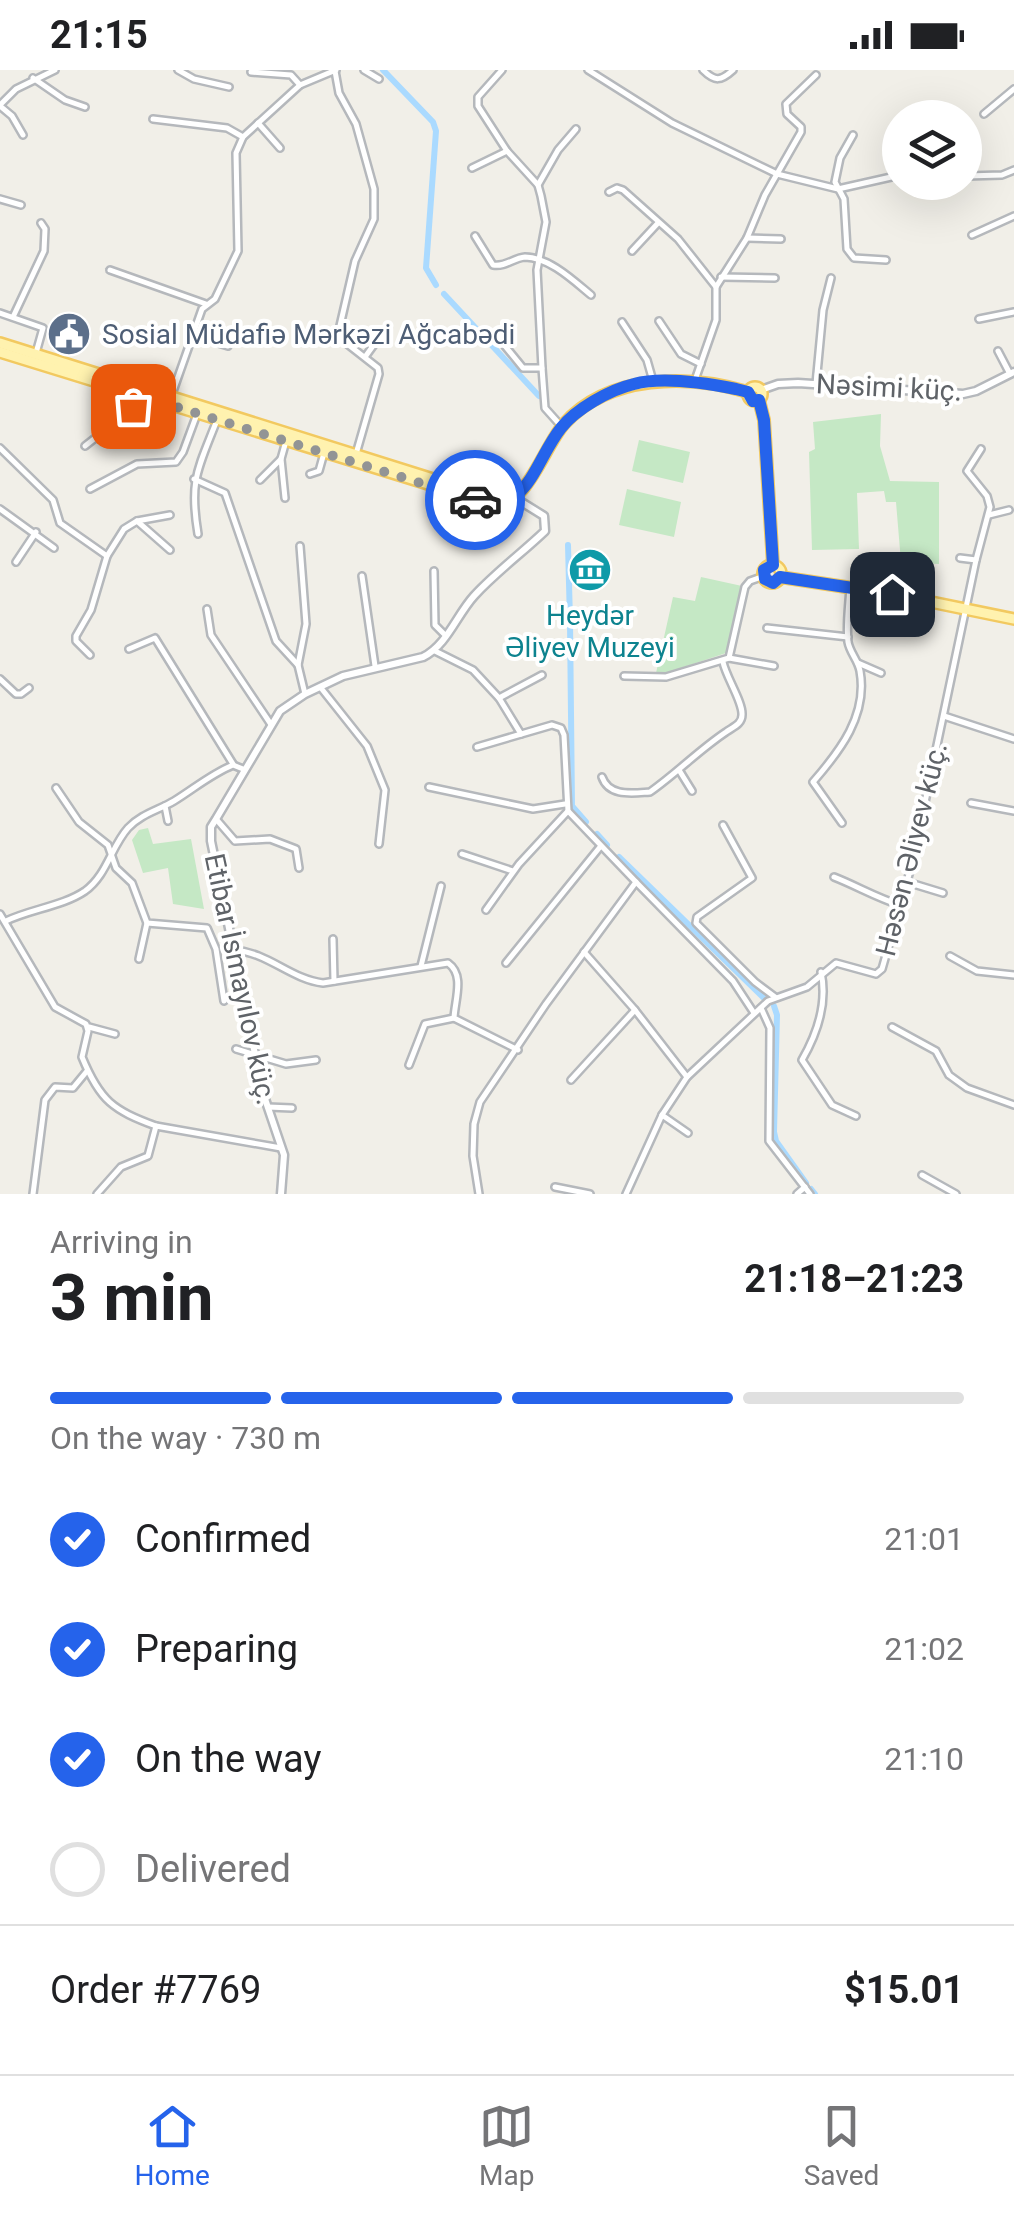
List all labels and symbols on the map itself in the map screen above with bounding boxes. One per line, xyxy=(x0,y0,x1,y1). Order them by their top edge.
public building icon: Sosial Müdafiə Mərkəzi Ağcabədi xyxy=(46,311,92,357)
place label: Sosial Müdafiə Mərkəzi Ağcabədi xyxy=(102,318,515,351)
pin xyxy=(91,364,176,449)
street label: Nəsimi küç. xyxy=(815,367,963,408)
courier xyxy=(425,450,525,550)
museum icon: Heydər Əliyev Muzeyi xyxy=(567,547,613,593)
pin xyxy=(850,552,935,637)
place label: Heydər Əliyev Muzeyi xyxy=(505,599,675,664)
street label: Həsən Əliyev küç. xyxy=(869,739,954,959)
street label: Etibar İsmayılov küç. xyxy=(198,851,283,1108)

